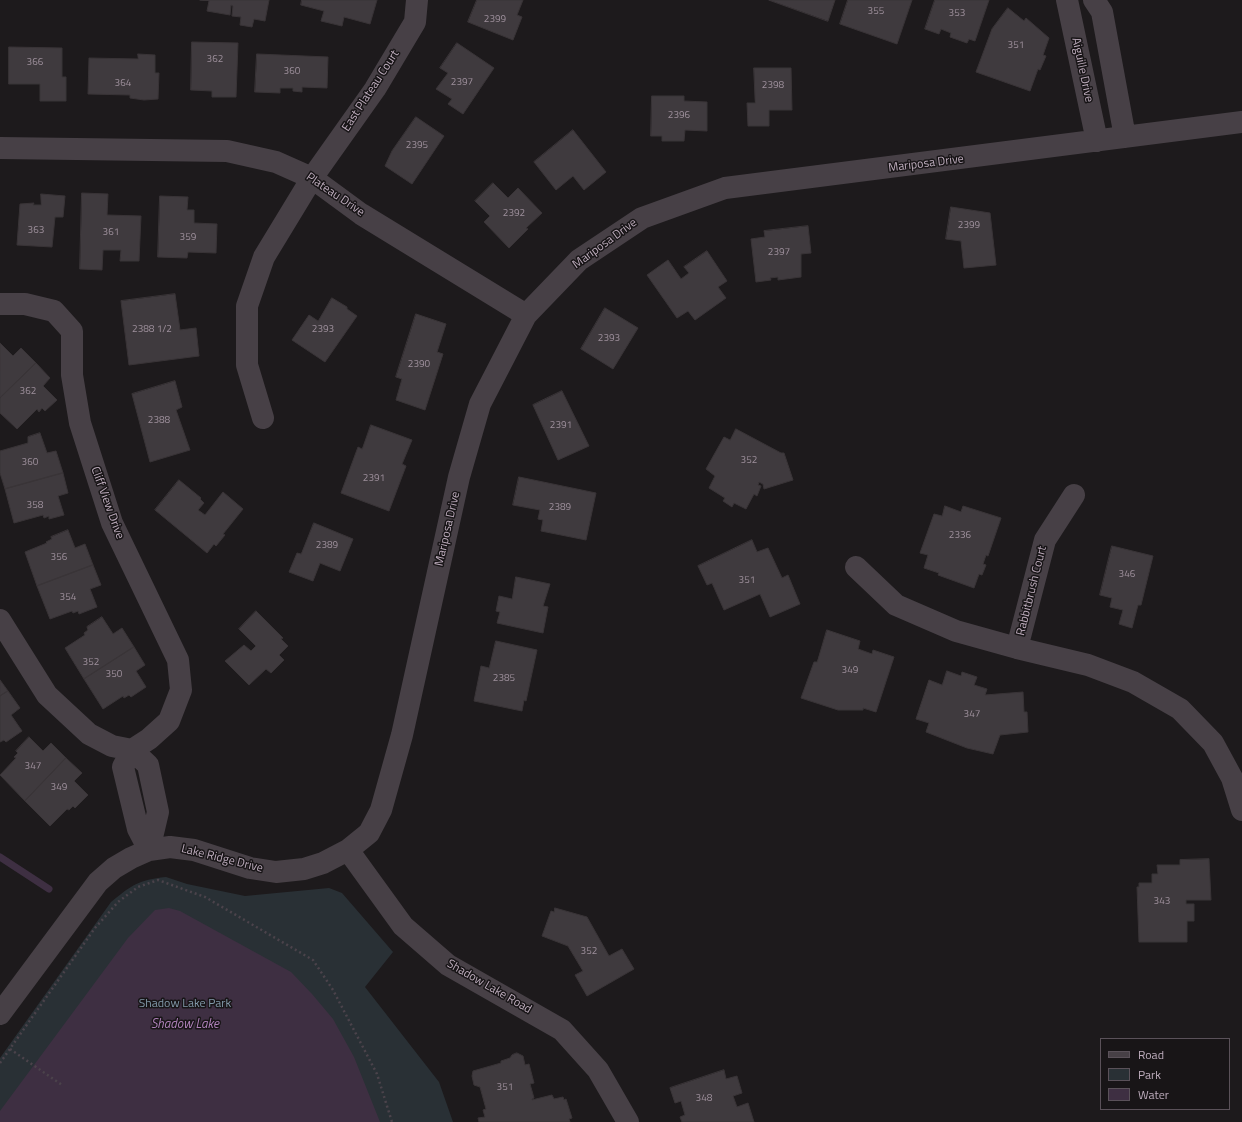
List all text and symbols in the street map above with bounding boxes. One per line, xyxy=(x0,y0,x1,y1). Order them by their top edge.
house number: 355 xyxy=(868,6,884,18)
house number: 353 xyxy=(949,8,965,20)
house number: 2399 xyxy=(484,14,506,26)
street label: Aiguille Drive xyxy=(1068,37,1096,103)
house number: 351 xyxy=(1008,40,1024,52)
street label: East Plateau Court xyxy=(339,48,403,134)
house number: 362 xyxy=(207,54,223,66)
house number: 366 xyxy=(27,57,43,69)
house number: 360 xyxy=(284,66,300,78)
house number: 2397 xyxy=(451,77,473,89)
house number: 364 xyxy=(115,78,131,90)
house number: 2398 xyxy=(762,80,784,92)
house number: 2396 xyxy=(668,110,690,122)
house number: 2395 xyxy=(406,140,428,152)
street label: Mariposa Drive xyxy=(887,152,965,176)
street label: Plateau Drive xyxy=(303,170,367,220)
house number: 2392 xyxy=(503,208,525,220)
street label: Mariposa Drive xyxy=(570,216,640,272)
house number: 2399 xyxy=(958,220,980,232)
house number: 363 xyxy=(28,225,44,237)
house number: 361 xyxy=(103,227,119,239)
house number: 359 xyxy=(180,232,196,244)
house number: 2397 xyxy=(768,247,790,259)
house number: 2388 1/2 xyxy=(132,324,172,336)
house number: 2393 xyxy=(312,324,334,336)
house number: 2393 xyxy=(598,333,620,345)
house number: 2390 xyxy=(408,359,430,371)
house number: 362 xyxy=(20,386,36,398)
house number: 2388 xyxy=(148,415,170,427)
house number: 2391 xyxy=(550,420,572,432)
house number: 352 xyxy=(741,455,757,467)
house number: 360 xyxy=(22,457,38,469)
street label: Cliff View Drive xyxy=(87,465,127,541)
house number: 2391 xyxy=(363,473,385,485)
street label: Mariposa Drive xyxy=(432,490,464,568)
house number: 358 xyxy=(27,500,43,512)
house number: 2389 xyxy=(549,502,571,514)
house number: 2336 xyxy=(949,530,971,542)
house number: 2389 xyxy=(316,540,338,552)
street label: Rabbitbrush Court xyxy=(1014,545,1050,637)
house number: 356 xyxy=(51,552,67,564)
house number: 346 xyxy=(1119,569,1135,581)
house number: 351 xyxy=(739,575,755,587)
house number: 354 xyxy=(60,592,76,604)
house number: 352 xyxy=(83,657,99,669)
house number: 349 xyxy=(842,665,858,677)
house number: 350 xyxy=(106,669,122,681)
house number: 2385 xyxy=(493,673,515,685)
house number: 347 xyxy=(964,709,980,721)
house number: 347 xyxy=(25,761,41,773)
house number: 349 xyxy=(51,782,67,794)
street label: Lake Ridge Drive xyxy=(180,842,264,876)
house number: 343 xyxy=(1154,896,1170,908)
house number: 352 xyxy=(581,946,597,958)
street label: Shadow Lake Road xyxy=(444,957,534,1017)
park label: Shadow Lake Park xyxy=(139,997,231,1011)
water label: Shadow Lake xyxy=(151,1017,219,1033)
legend xyxy=(1100,1038,1230,1110)
text: Road xyxy=(1138,1045,1164,1064)
text: Park xyxy=(1138,1065,1161,1084)
house number: 351 xyxy=(497,1082,513,1094)
text: Water xyxy=(1138,1085,1169,1104)
house number: 348 xyxy=(696,1093,712,1105)

